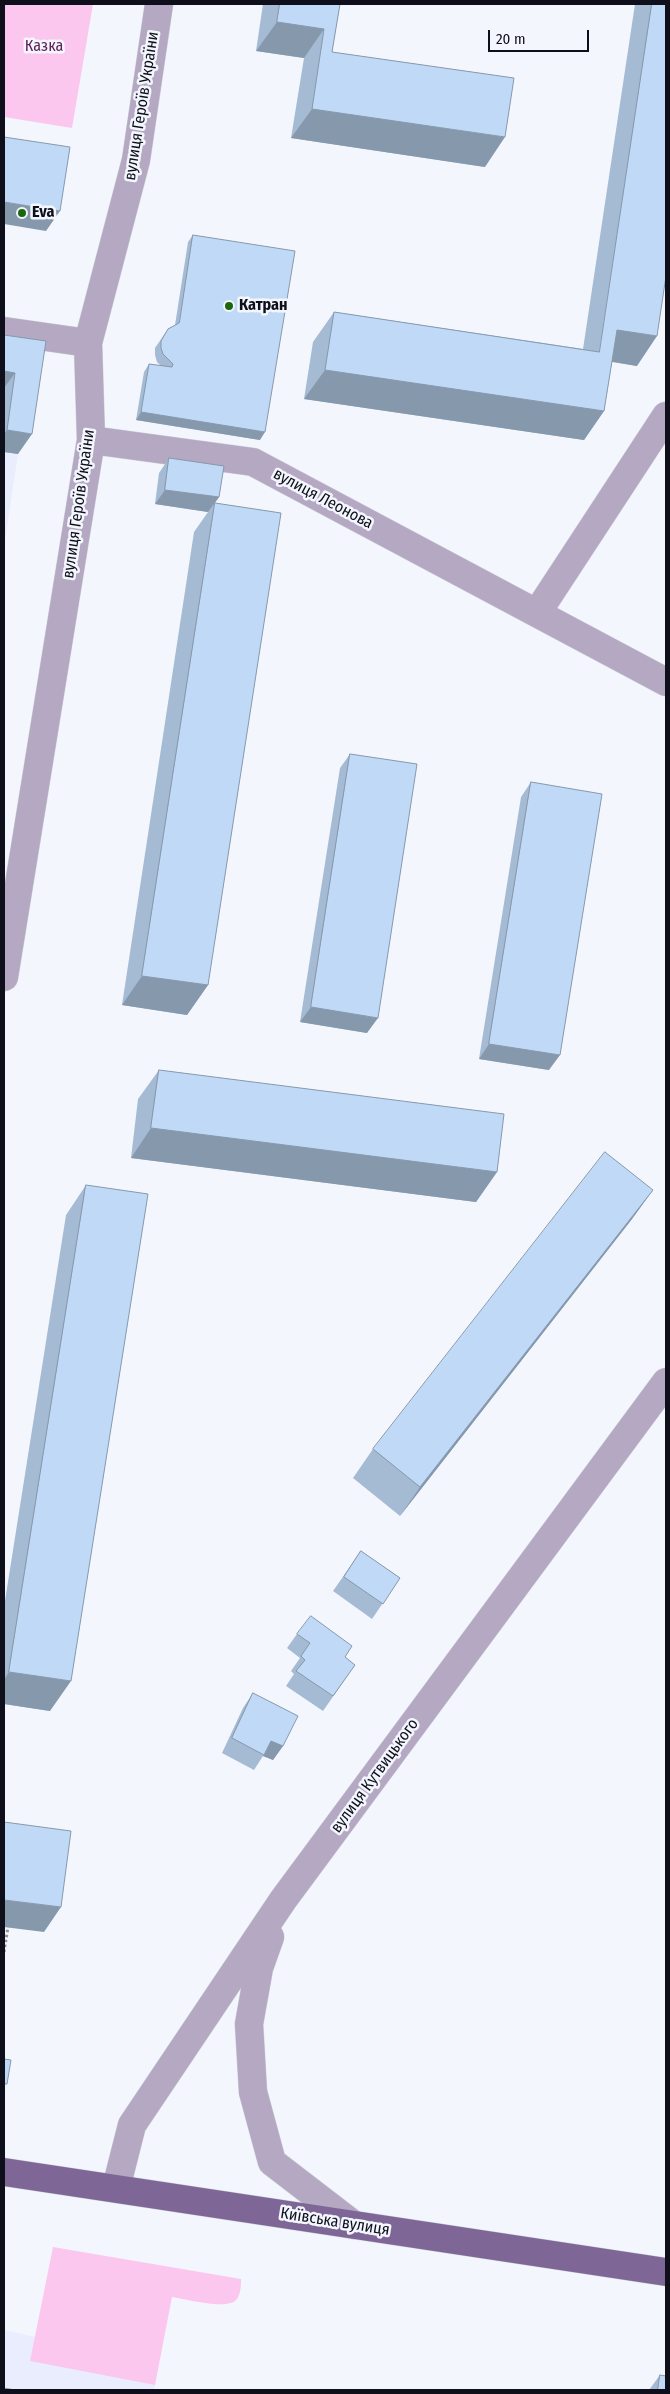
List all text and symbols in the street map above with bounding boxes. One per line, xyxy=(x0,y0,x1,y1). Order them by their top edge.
scale bar xyxy=(490,20,591,52)
street label: вулиця Героїв України xyxy=(121,30,163,182)
text: 20 m xyxy=(496,30,526,48)
park label: Казка xyxy=(25,37,63,57)
place label: Eva xyxy=(32,203,54,223)
marker: Eva xyxy=(16,207,28,219)
place label: Катран xyxy=(239,296,288,316)
marker: Катран xyxy=(223,300,235,312)
street label: вулиця Героїв України xyxy=(59,428,99,580)
street label: вулиця Леонова xyxy=(270,465,376,533)
street label: вулиця Кутвицького xyxy=(327,1715,423,1837)
street label: Київська вулиця xyxy=(279,2204,391,2240)

